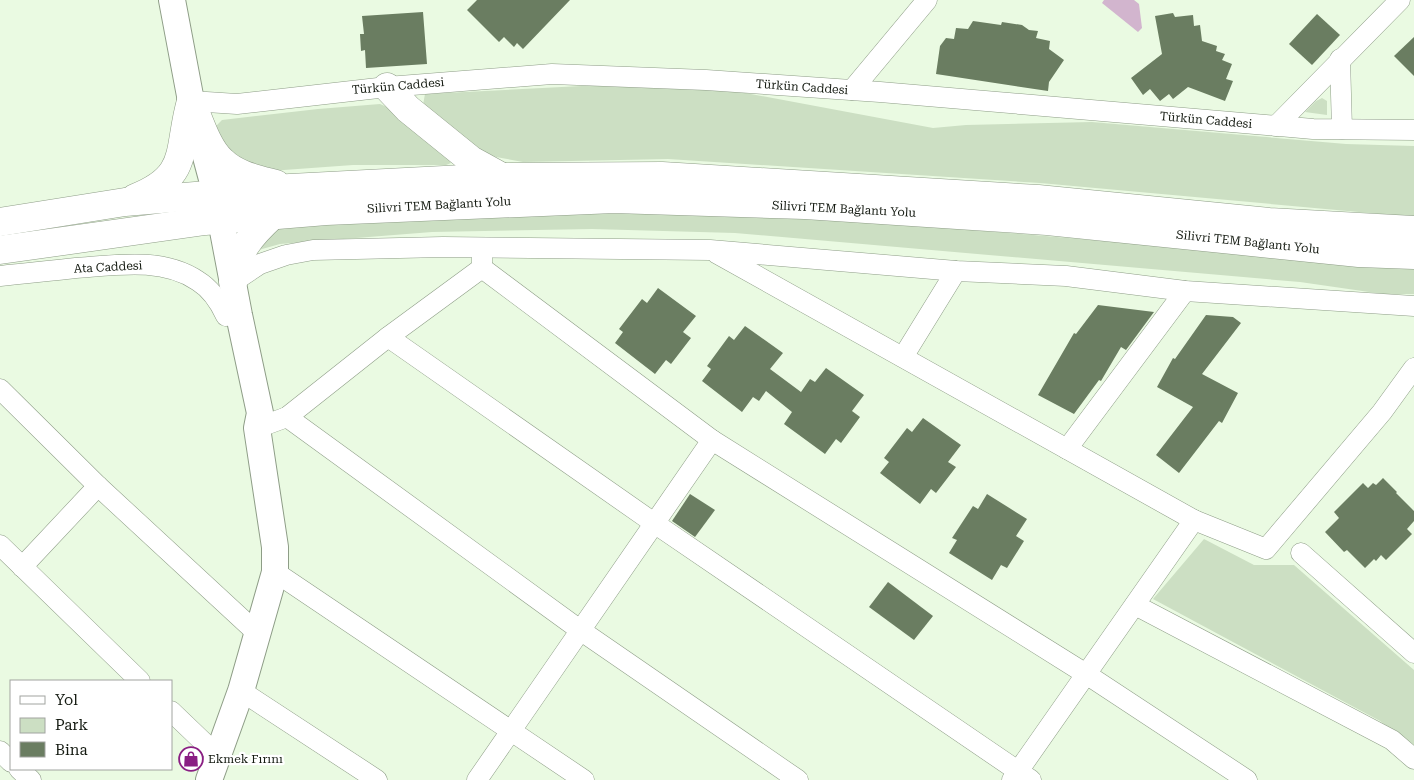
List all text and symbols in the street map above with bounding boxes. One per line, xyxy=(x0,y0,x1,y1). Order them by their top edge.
street label: Türkün Caddesi xyxy=(351,75,445,97)
street label: Türkün Caddesi xyxy=(755,77,849,97)
street label: Türkün Caddesi xyxy=(1159,109,1253,131)
street label: Silivri TEM Bağlantı Yolu xyxy=(367,194,512,216)
street label: Silivri TEM Bağlantı Yolu xyxy=(772,198,917,220)
street label: Silivri TEM Bağlantı Yolu xyxy=(1176,228,1321,257)
street label: Ata Caddesi xyxy=(73,258,143,276)
legend xyxy=(10,680,172,770)
text: Yol xyxy=(55,691,78,709)
text: Park xyxy=(55,716,89,734)
text: Bina xyxy=(55,741,88,759)
shop icon: Ekmek Fırını xyxy=(178,746,204,772)
place label: Ekmek Fırını xyxy=(208,752,283,766)

